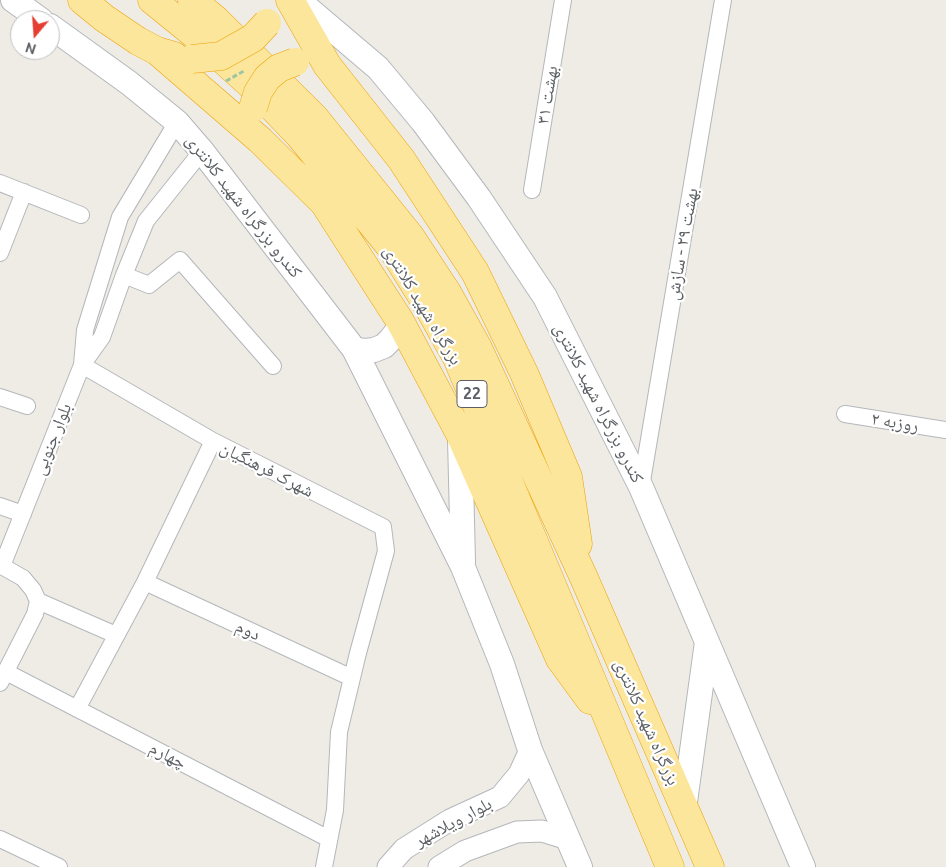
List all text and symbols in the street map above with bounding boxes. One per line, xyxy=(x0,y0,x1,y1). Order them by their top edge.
north arrow xyxy=(10,10,60,60)
text: N xyxy=(23,39,38,58)
street label: بهشت ۳۱ xyxy=(532,64,562,126)
street label: کندرو بزرگراه شهید کلانتری xyxy=(181,130,307,282)
street label: بهشت ۲۹ - سازش xyxy=(661,186,703,302)
street label: بزرگراه شهید کلانتری xyxy=(379,241,467,369)
street label: کندرو بزرگراه شهید کلانتری xyxy=(549,319,649,487)
road number: 22 xyxy=(457,380,487,408)
street label: بلوار جنوبی xyxy=(28,400,76,478)
street label: ۲ روزبه xyxy=(870,408,920,436)
street label: شهرک فرهنگیان xyxy=(217,436,317,502)
street label: دوم xyxy=(232,615,264,645)
street label: بزرگراه شهید کلانتری xyxy=(610,656,684,788)
street label: چهارم xyxy=(146,737,190,773)
street label: بلوار ویلاشهر xyxy=(411,793,495,851)

